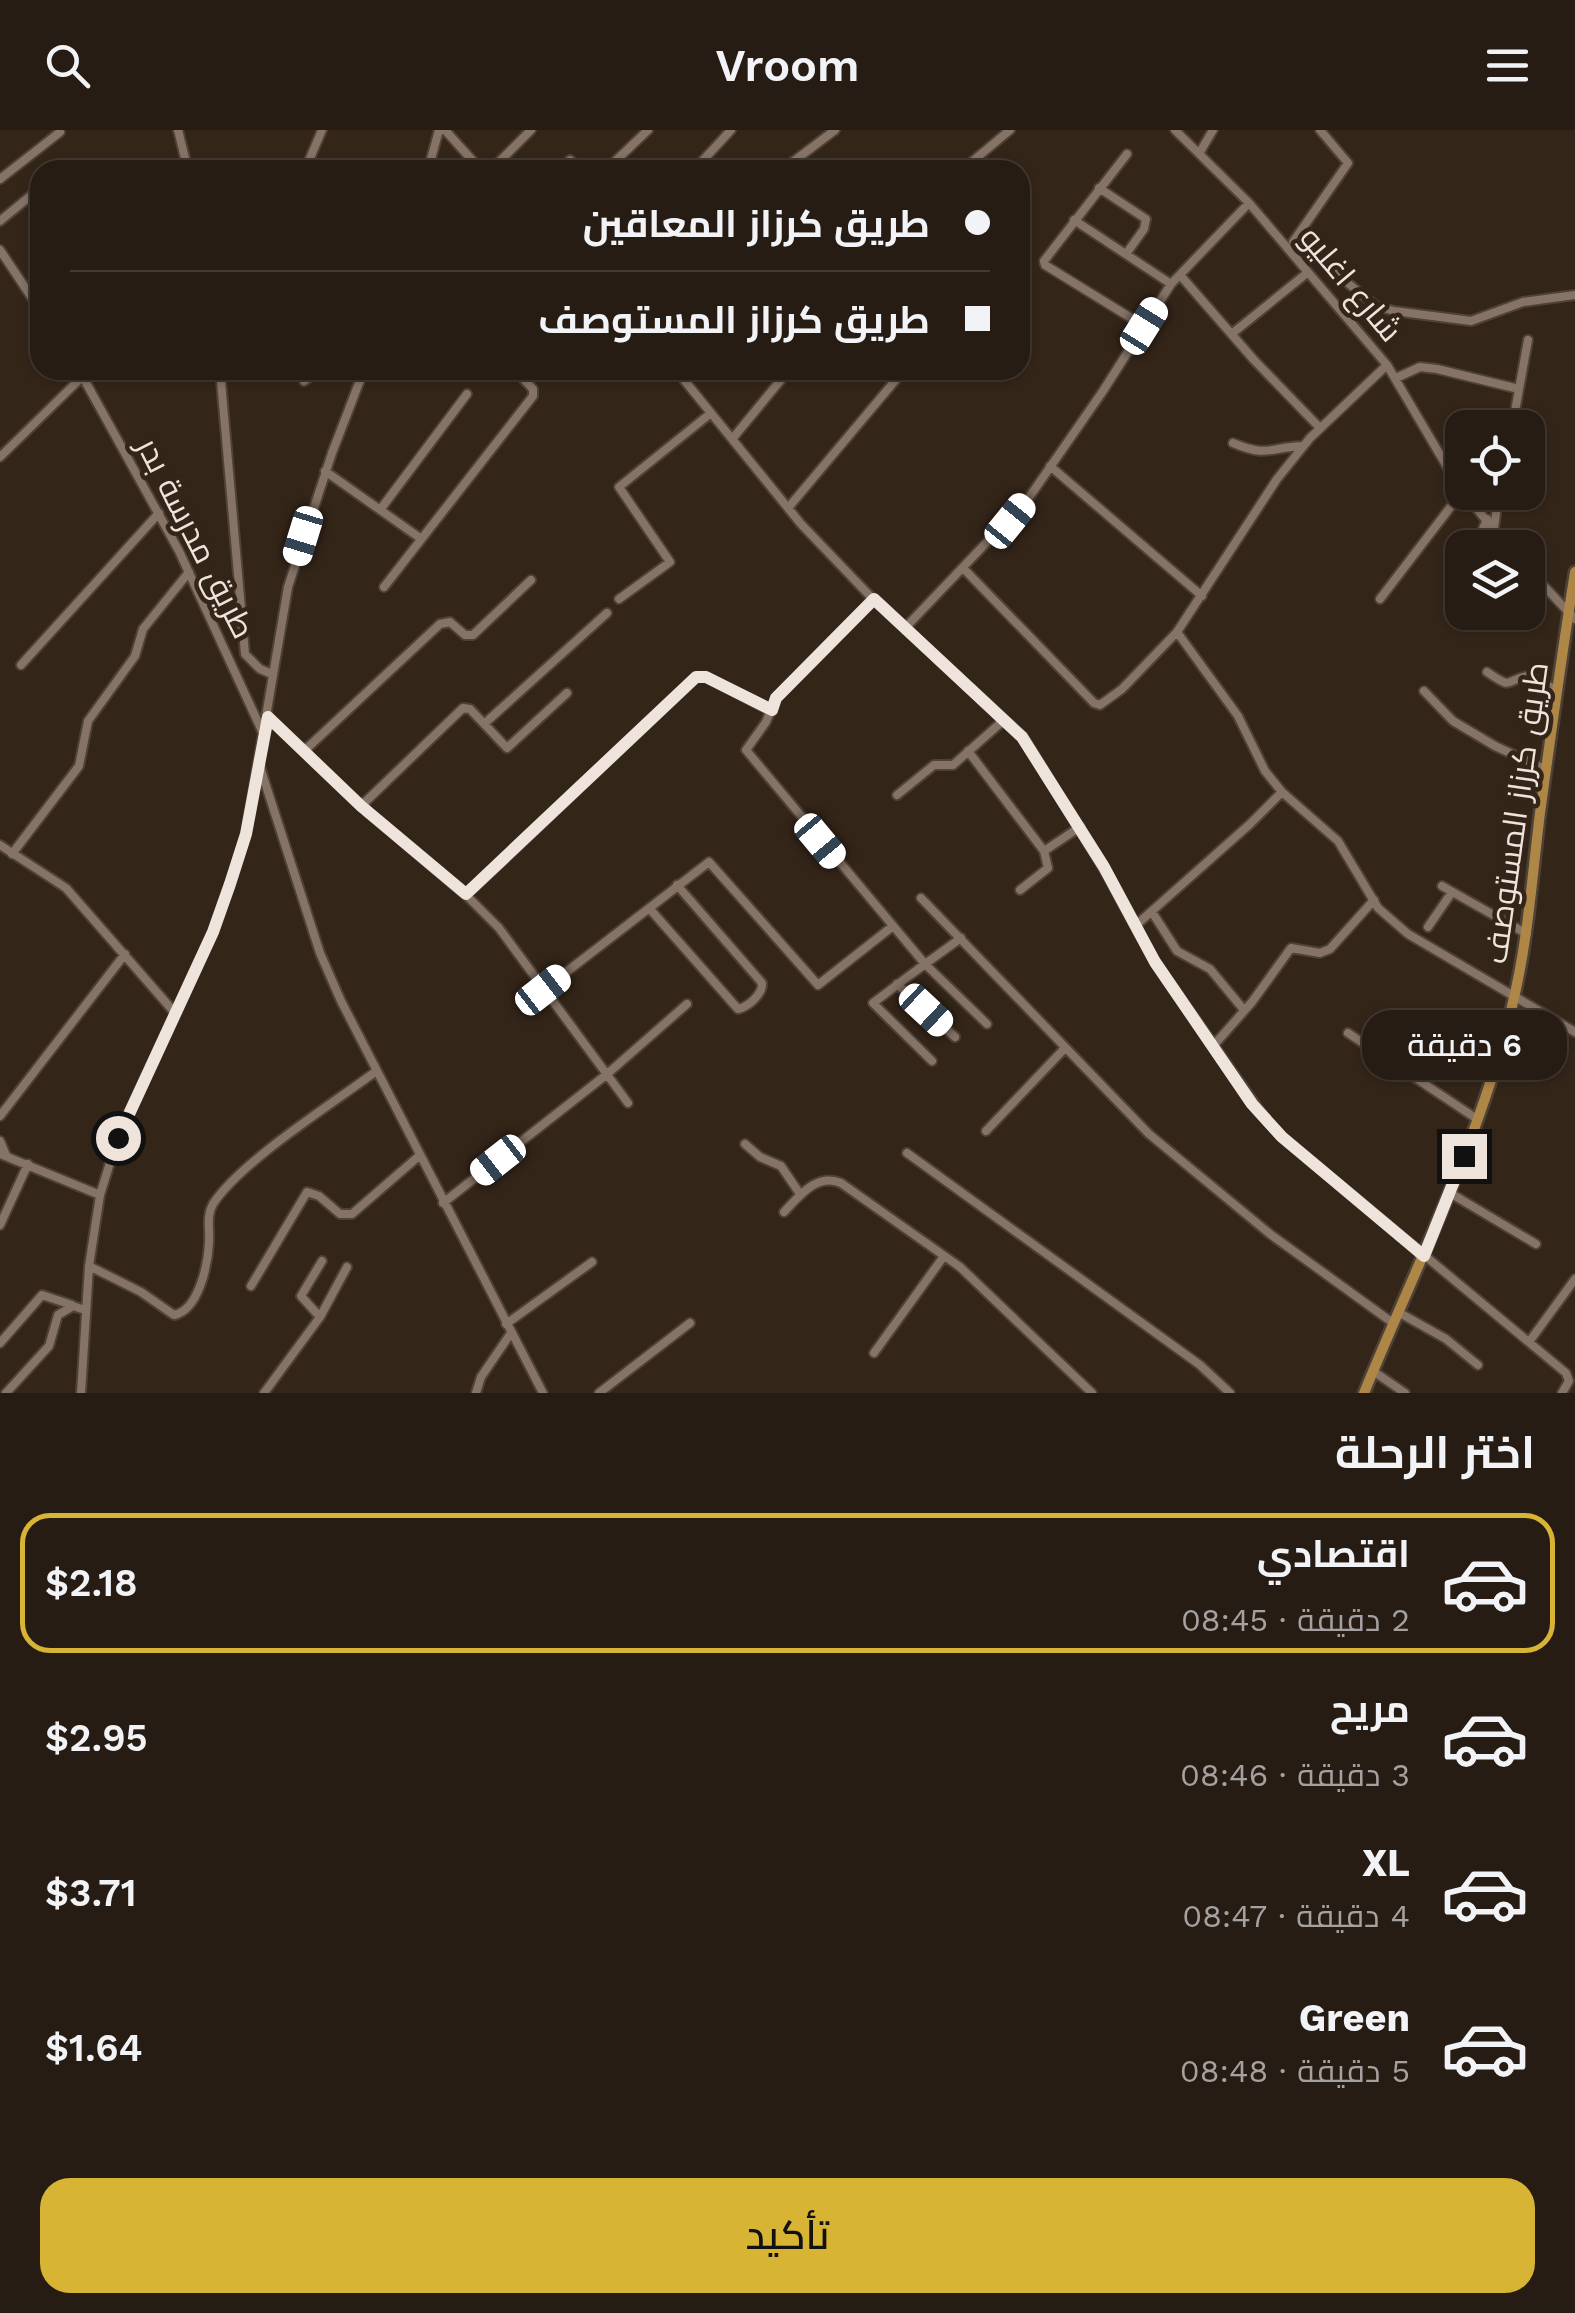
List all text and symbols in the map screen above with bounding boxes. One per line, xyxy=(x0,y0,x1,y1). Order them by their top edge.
icon: search xyxy=(40,38,95,93)
icon: menu xyxy=(1480,38,1535,93)
text: Vroom xyxy=(715,39,860,92)
text: طريق كرزاز المعاقين xyxy=(583,202,930,246)
street label: شارع اغليو xyxy=(1290,219,1410,351)
car xyxy=(1115,293,1173,359)
text: طريق كرزاز المستوصف xyxy=(538,298,930,342)
map controls xyxy=(1445,410,1545,630)
button: locate xyxy=(1445,410,1545,510)
street label: طريق مدرسة بدر xyxy=(127,430,263,645)
car xyxy=(979,488,1041,554)
car xyxy=(280,503,326,569)
button: layers xyxy=(1445,530,1545,630)
street label: طريق كرزاز المستوصف xyxy=(1476,660,1557,967)
car xyxy=(789,808,851,874)
car xyxy=(510,960,576,1020)
car xyxy=(894,979,958,1041)
callout: 6 دقيقة xyxy=(1362,1011,1566,1081)
text: 6 دقيقة xyxy=(1407,1026,1522,1064)
route start xyxy=(96,1116,141,1161)
car xyxy=(465,1130,531,1190)
route end xyxy=(1442,1134,1487,1179)
text: اختر الرحلة xyxy=(1335,1426,1535,1479)
text: اقتصادي xyxy=(1257,1532,1410,1576)
icon: car xyxy=(1440,1538,1530,1628)
text: $2.18 xyxy=(45,1561,138,1605)
text: 2 دقيقة · 08:45 xyxy=(1181,1601,1410,1639)
text: مريح xyxy=(1330,1687,1410,1731)
icon: car xyxy=(1440,1693,1530,1783)
text: $2.95 xyxy=(45,1716,148,1760)
text: 3 دقيقة · 08:46 xyxy=(1180,1756,1410,1794)
text: XL xyxy=(1362,1841,1410,1885)
icon: car xyxy=(1440,1848,1530,1938)
text: $3.71 xyxy=(45,1871,137,1915)
text: 4 دقيقة · 08:47 xyxy=(1182,1897,1410,1935)
text: Green xyxy=(1299,1996,1410,2040)
icon: car xyxy=(1440,2003,1530,2093)
text: $1.64 xyxy=(45,2026,143,2070)
text: 5 دقيقة · 08:48 xyxy=(1180,2052,1410,2090)
button: تأكيد xyxy=(40,2178,1535,2293)

